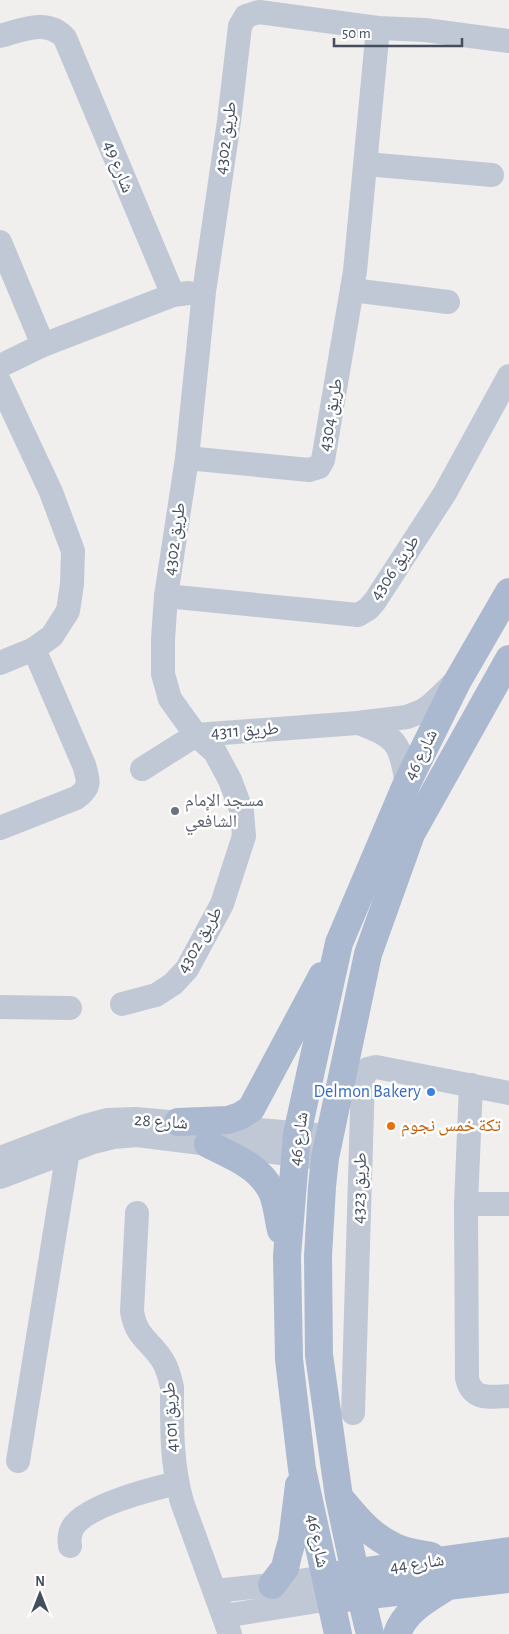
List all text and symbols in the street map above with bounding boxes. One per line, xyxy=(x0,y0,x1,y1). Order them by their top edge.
scale bar xyxy=(334,15,462,47)
text: 50 m xyxy=(342,26,371,41)
street label: طريق 4302 xyxy=(212,100,241,176)
street label: شارع 49 xyxy=(99,138,137,196)
street label: طريق 4304 xyxy=(316,377,347,453)
street label: طريق 4302 xyxy=(161,501,190,577)
street label: طريق 4306 xyxy=(367,532,424,604)
street label: طريق 4311 xyxy=(210,720,280,743)
street label: شارع 46 xyxy=(401,727,442,784)
place label: مسجد الإمام الشافعي xyxy=(185,792,264,836)
marker: مسجد الإمام الشافعي xyxy=(169,805,181,817)
street label: طريق 4302 xyxy=(174,904,227,977)
place label: Delmon Bakery xyxy=(313,1083,421,1101)
marker: Delmon Bakery xyxy=(425,1086,437,1098)
street label: شارع 28 xyxy=(133,1111,189,1134)
street label: شارع 46 xyxy=(286,1111,313,1167)
place label: تكة خمس نجوم xyxy=(401,1117,501,1137)
marker: تكة خمس نجوم xyxy=(385,1120,397,1132)
street label: طريق 4323 xyxy=(350,1152,371,1224)
street label: طريق 4101 xyxy=(160,1381,183,1453)
street label: شارع 46 xyxy=(302,1513,331,1570)
street label: شارع 44 xyxy=(389,1551,445,1578)
north arrow xyxy=(15,1569,65,1619)
text: N xyxy=(35,1575,45,1589)

